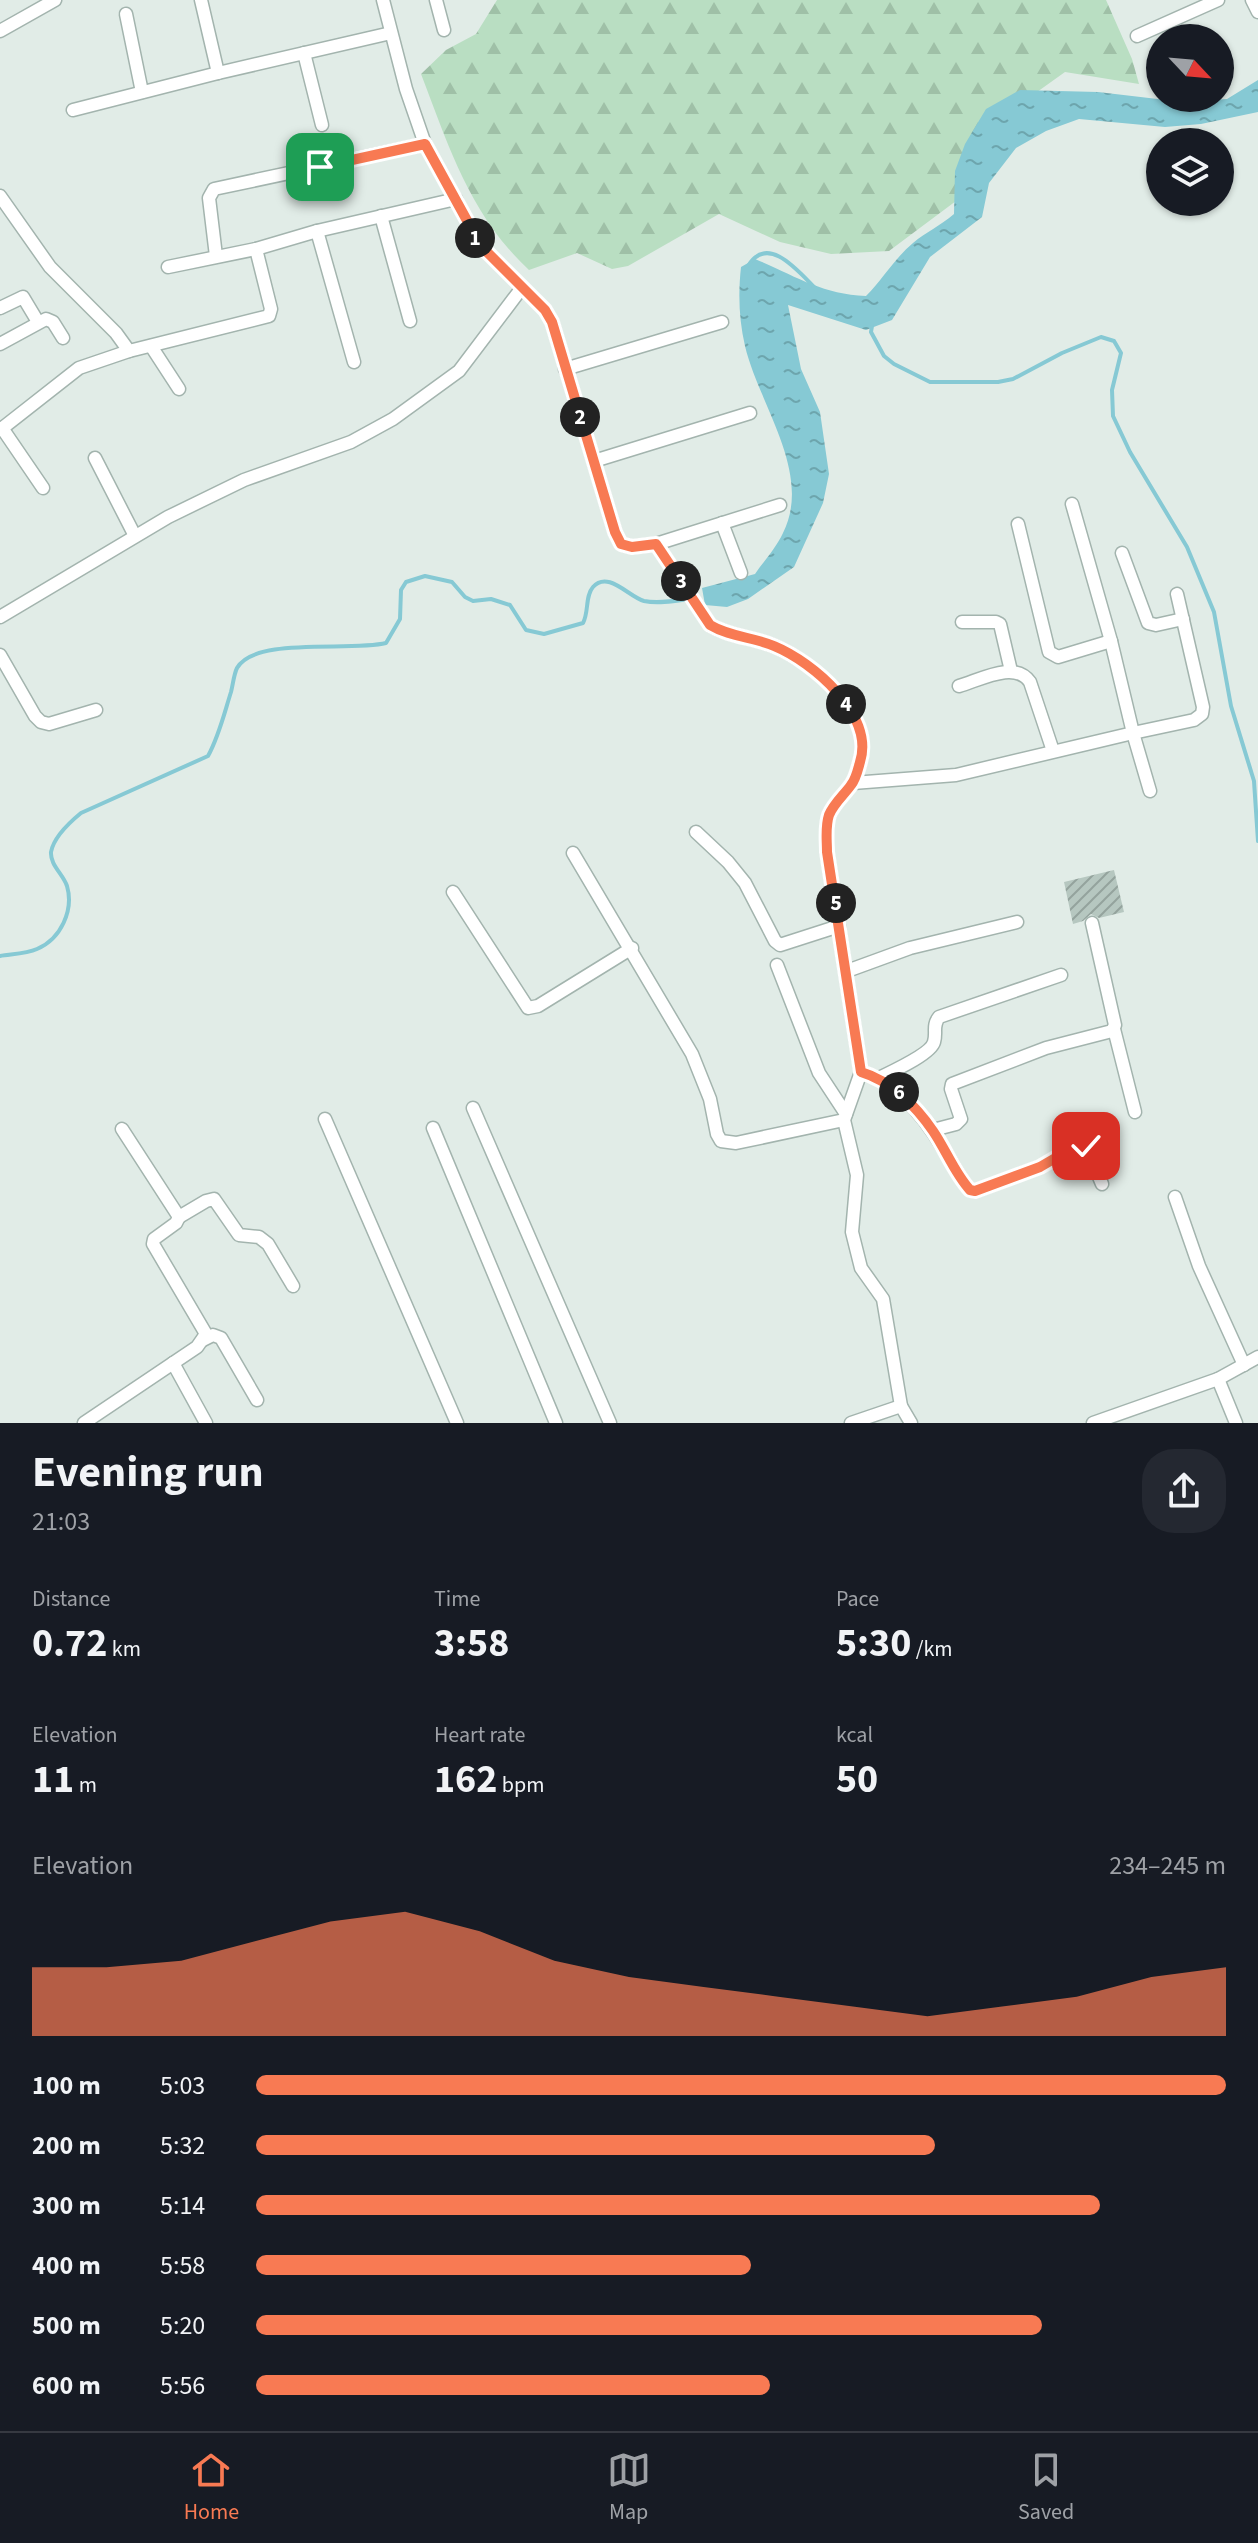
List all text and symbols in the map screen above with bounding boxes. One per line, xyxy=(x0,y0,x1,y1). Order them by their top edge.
north arrow xyxy=(1146,24,1234,112)
map controls xyxy=(1146,24,1234,216)
button: layers xyxy=(1146,128,1234,216)
pin xyxy=(286,133,354,201)
icon: arrive xyxy=(298,145,342,189)
pin: 1 xyxy=(455,218,495,258)
text: 1 xyxy=(469,222,481,254)
pin: 2 xyxy=(560,397,600,437)
text: 2 xyxy=(574,401,586,433)
pin: 3 xyxy=(661,561,701,601)
text: 3 xyxy=(675,565,687,597)
pin: 4 xyxy=(826,684,866,724)
text: 4 xyxy=(840,688,852,720)
pin: 5 xyxy=(816,883,856,923)
text: 5 xyxy=(830,887,842,919)
pin: 6 xyxy=(879,1072,919,1112)
text: 6 xyxy=(893,1076,905,1108)
pin xyxy=(1052,1112,1120,1180)
icon: check xyxy=(1064,1124,1108,1168)
text: Evening run xyxy=(32,1441,264,1504)
button: share xyxy=(1142,1449,1226,1533)
text: 21:03 xyxy=(32,1503,90,1540)
text: Distance xyxy=(32,1583,110,1615)
text: Time xyxy=(434,1583,480,1615)
text: Pace xyxy=(836,1583,879,1615)
text: 0.72 xyxy=(32,1615,107,1672)
text: 3:58 xyxy=(434,1615,509,1672)
text: 5:30 xyxy=(836,1615,911,1672)
text: km xyxy=(107,1633,141,1665)
text: /km xyxy=(911,1633,953,1665)
text: Elevation xyxy=(32,1719,118,1751)
text: Heart rate xyxy=(434,1719,525,1751)
text: kcal xyxy=(836,1719,873,1751)
text: 11 xyxy=(32,1751,74,1808)
text: 162 xyxy=(434,1751,497,1808)
text: 50 xyxy=(836,1751,878,1808)
text: m xyxy=(74,1769,97,1801)
text: bpm xyxy=(497,1769,544,1801)
text: Elevation xyxy=(32,1847,133,1884)
text: 234–245 m xyxy=(1109,1847,1226,1884)
text: 100 m xyxy=(32,2067,101,2104)
text: 5:03 xyxy=(160,2067,205,2104)
text: 200 m xyxy=(32,2127,101,2164)
text: 5:32 xyxy=(160,2127,205,2164)
text: 300 m xyxy=(32,2187,101,2224)
text: 5:14 xyxy=(160,2187,205,2224)
text: 400 m xyxy=(32,2247,101,2284)
text: 5:58 xyxy=(160,2247,205,2284)
text: 500 m xyxy=(32,2307,101,2344)
text: 5:20 xyxy=(160,2307,205,2344)
text: 600 m xyxy=(32,2367,101,2404)
text: 5:56 xyxy=(160,2367,205,2404)
tab: Home xyxy=(184,2448,239,2528)
tab: Map xyxy=(607,2448,651,2528)
tab: Saved xyxy=(1018,2448,1074,2528)

